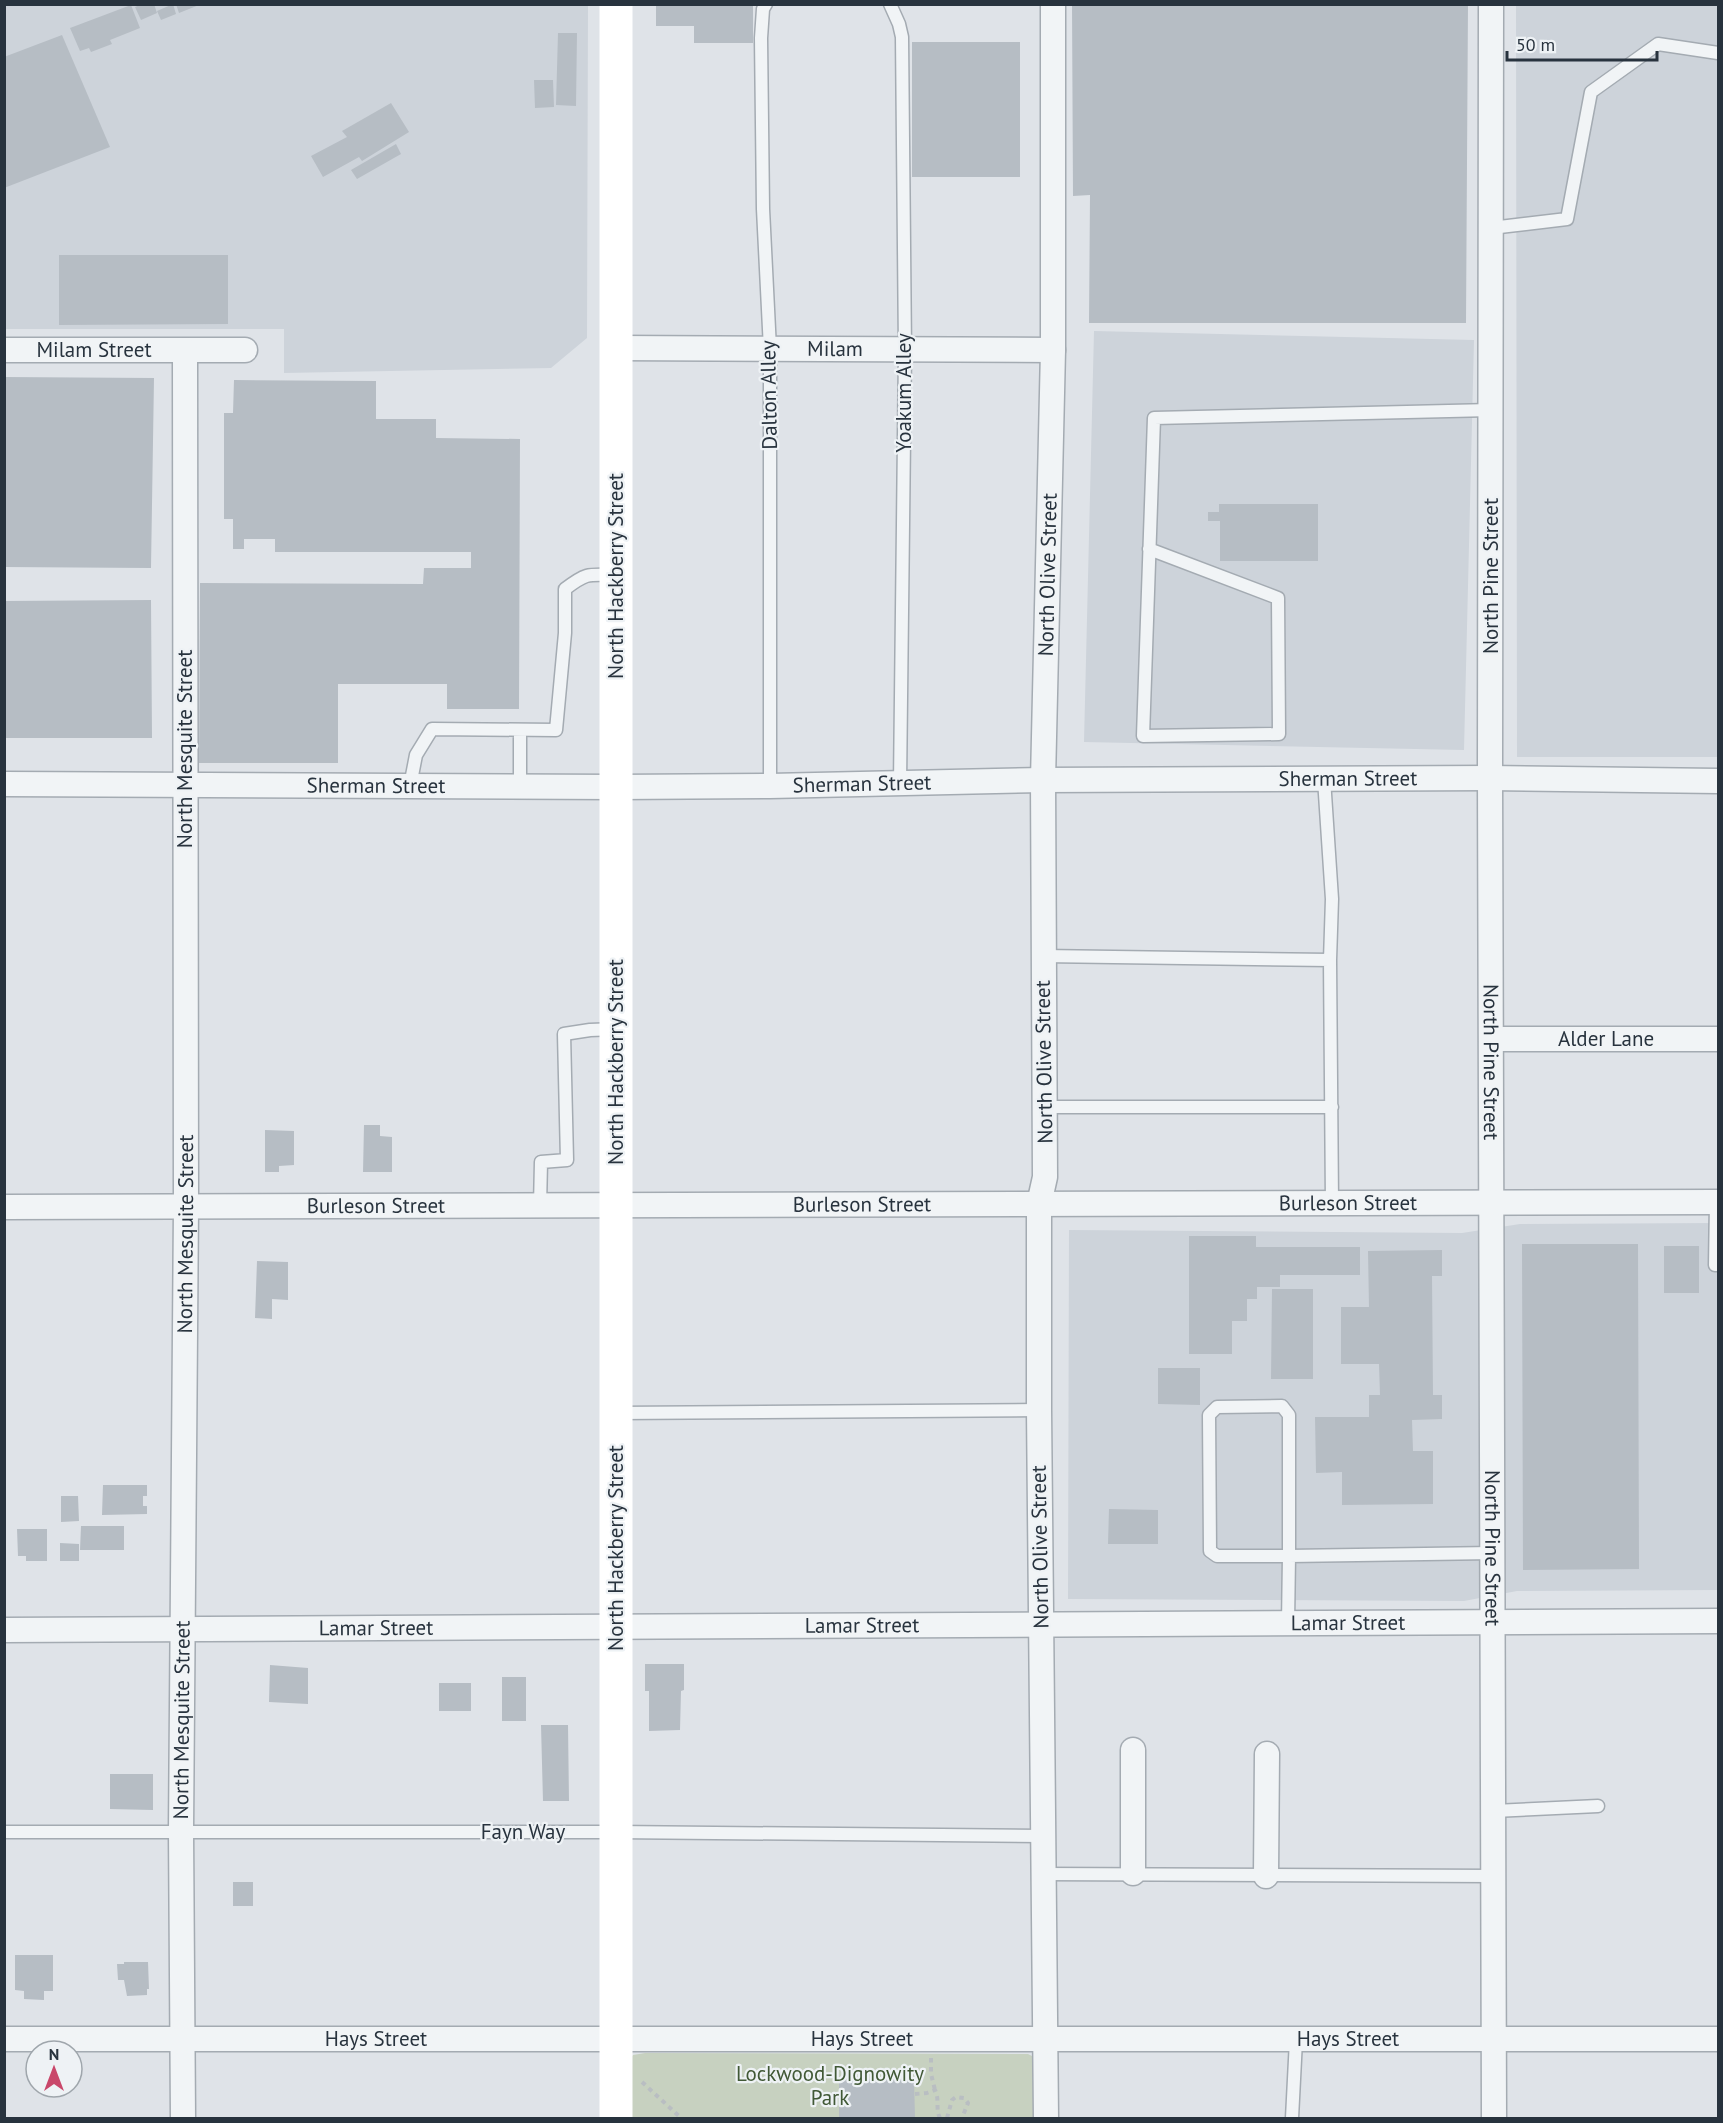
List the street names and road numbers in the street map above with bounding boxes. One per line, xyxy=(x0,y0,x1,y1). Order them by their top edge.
street label: Yoakum Alley xyxy=(890,333,917,453)
street label: Milam xyxy=(807,335,863,362)
street label: Milam Street xyxy=(36,336,152,363)
street label: Dalton Alley xyxy=(754,340,783,450)
street label: North Hackberry Street xyxy=(602,473,629,679)
street label: North Olive Street xyxy=(1032,493,1063,657)
street label: North Pine Street xyxy=(1477,498,1504,654)
street label: North Mesquite Street xyxy=(171,650,198,848)
street label: Sherman Street xyxy=(1278,764,1417,792)
street label: Sherman Street xyxy=(792,768,932,798)
street label: Sherman Street xyxy=(307,771,445,799)
street label: North Hackberry Street xyxy=(602,959,629,1165)
street label: North Olive Street xyxy=(1029,980,1058,1144)
street label: North Pine Street xyxy=(1478,984,1505,1140)
street label: Alder Lane xyxy=(1558,1025,1654,1052)
street label: North Mesquite Street xyxy=(171,1135,199,1333)
street label: Burleson Street xyxy=(1279,1189,1417,1216)
street label: Burleson Street xyxy=(793,1190,931,1218)
street label: Burleson Street xyxy=(307,1192,445,1219)
street label: North Hackberry Street xyxy=(602,1445,629,1651)
street label: North Olive Street xyxy=(1025,1465,1054,1629)
street label: North Pine Street xyxy=(1479,1470,1507,1626)
street label: Lamar Street xyxy=(1291,1609,1405,1636)
street label: Lamar Street xyxy=(805,1611,919,1639)
street label: Lamar Street xyxy=(319,1614,433,1641)
street label: North Mesquite Street xyxy=(167,1621,196,1819)
street label: Fayn Way xyxy=(481,1818,565,1845)
street label: Hays Street xyxy=(325,2025,427,2052)
street label: Hays Street xyxy=(811,2025,913,2052)
street label: Hays Street xyxy=(1297,2025,1399,2052)

